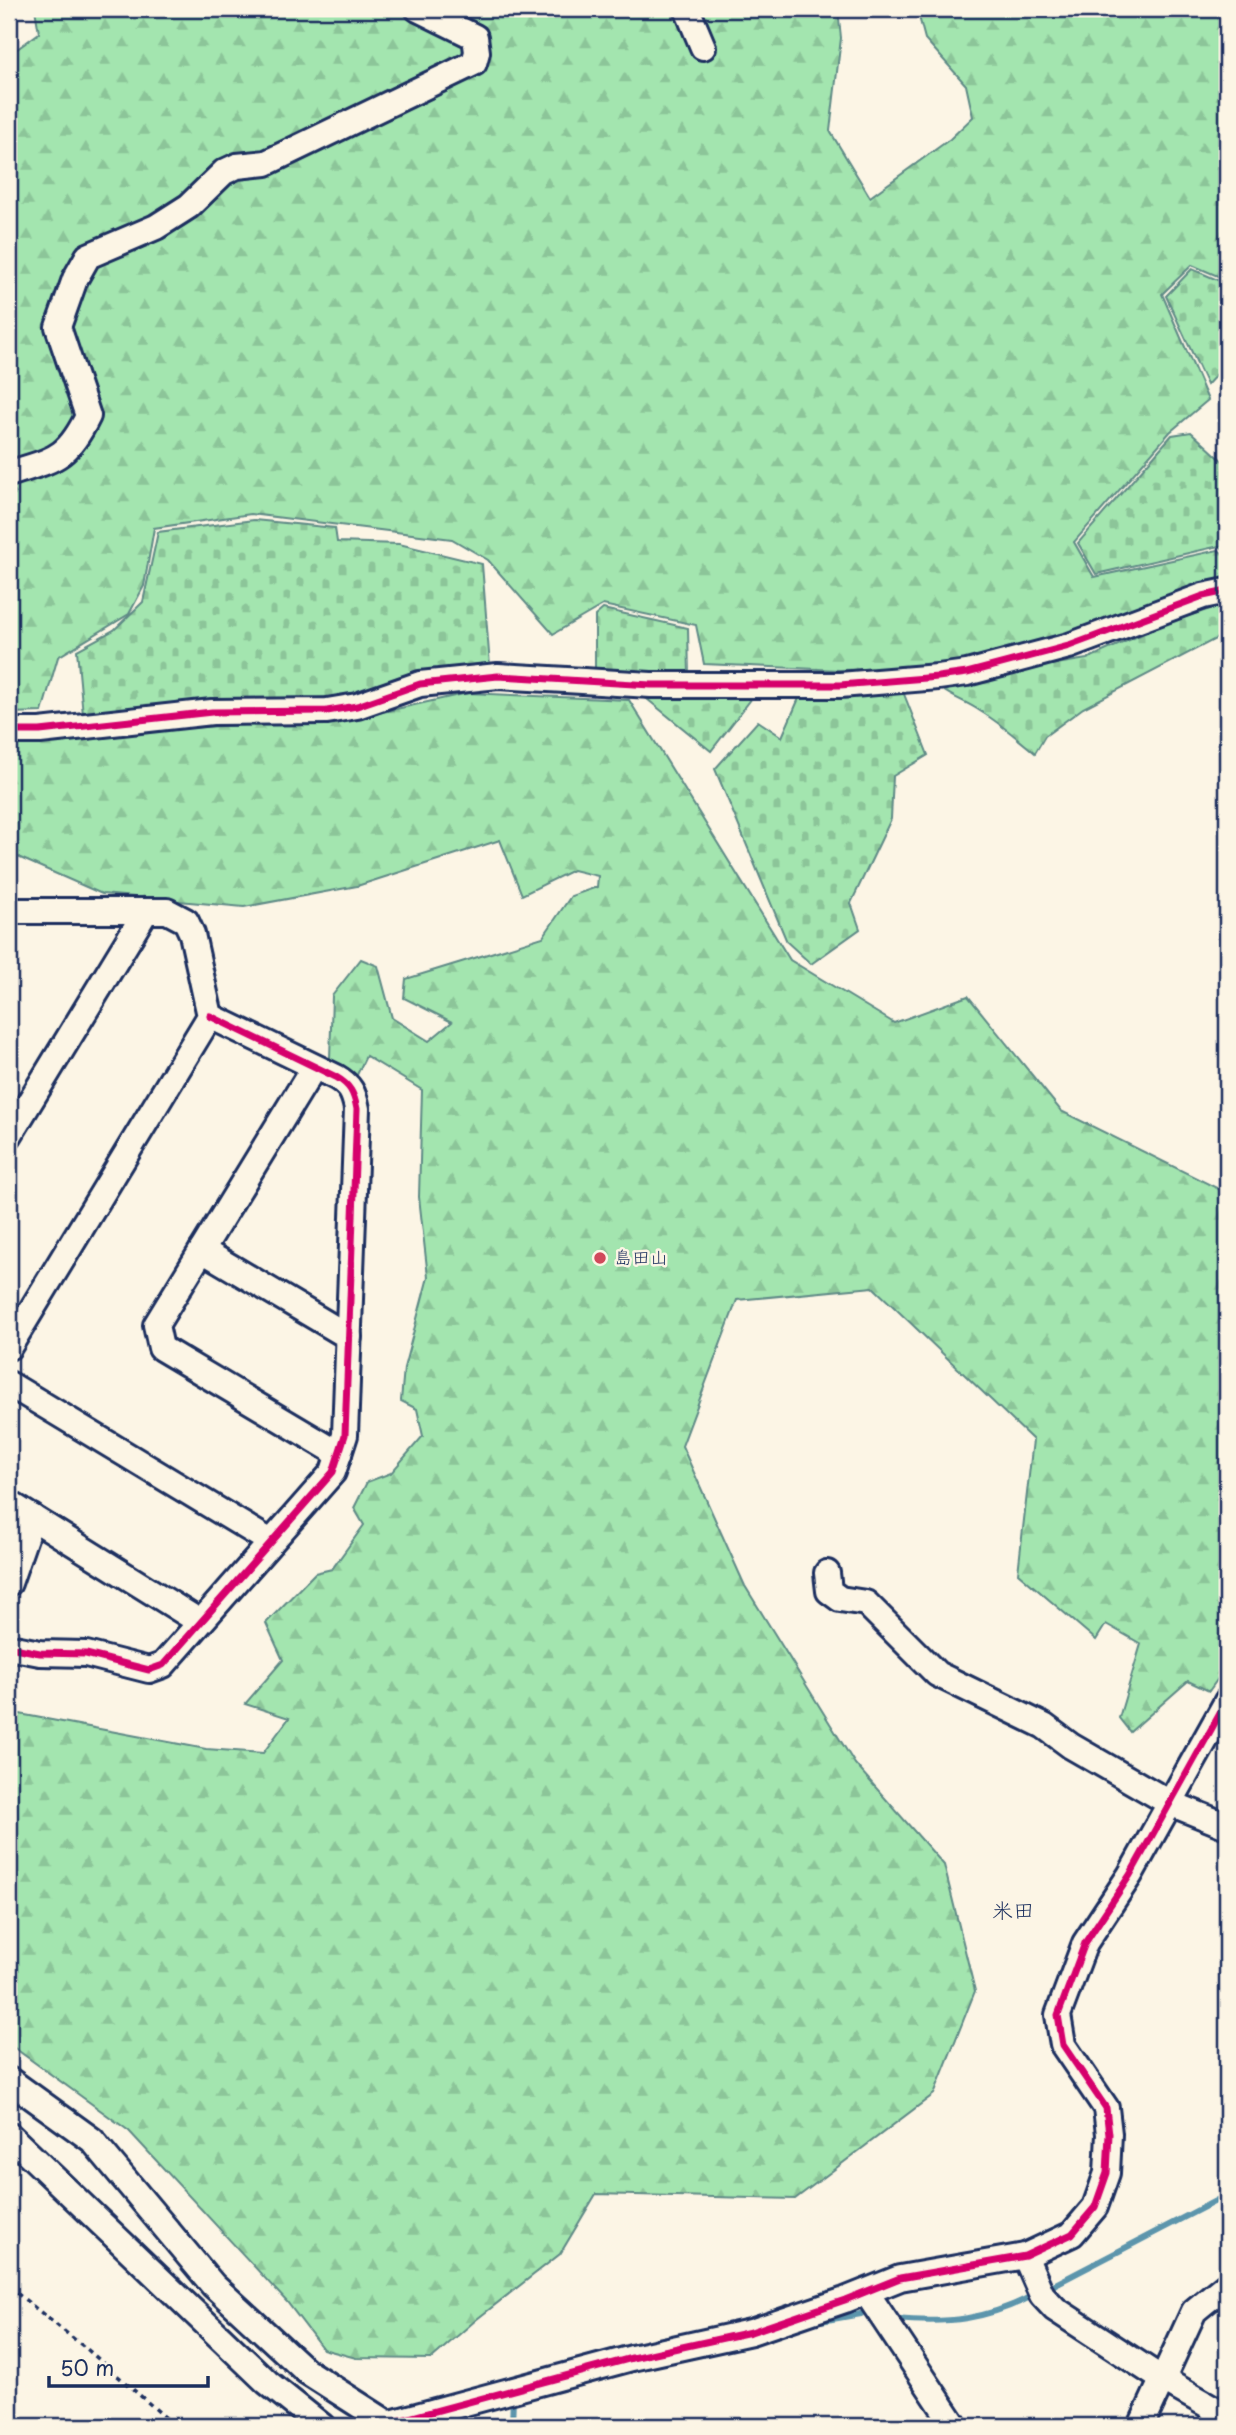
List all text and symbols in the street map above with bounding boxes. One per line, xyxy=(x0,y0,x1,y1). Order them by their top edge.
place label: 島田山 xyxy=(614,1243,668,1270)
marker: 島田山 xyxy=(592,1250,608,1266)
district label: 米田 xyxy=(992,1893,1034,1925)
scale bar xyxy=(49,2344,208,2388)
text: 50 m xyxy=(60,2351,114,2383)

